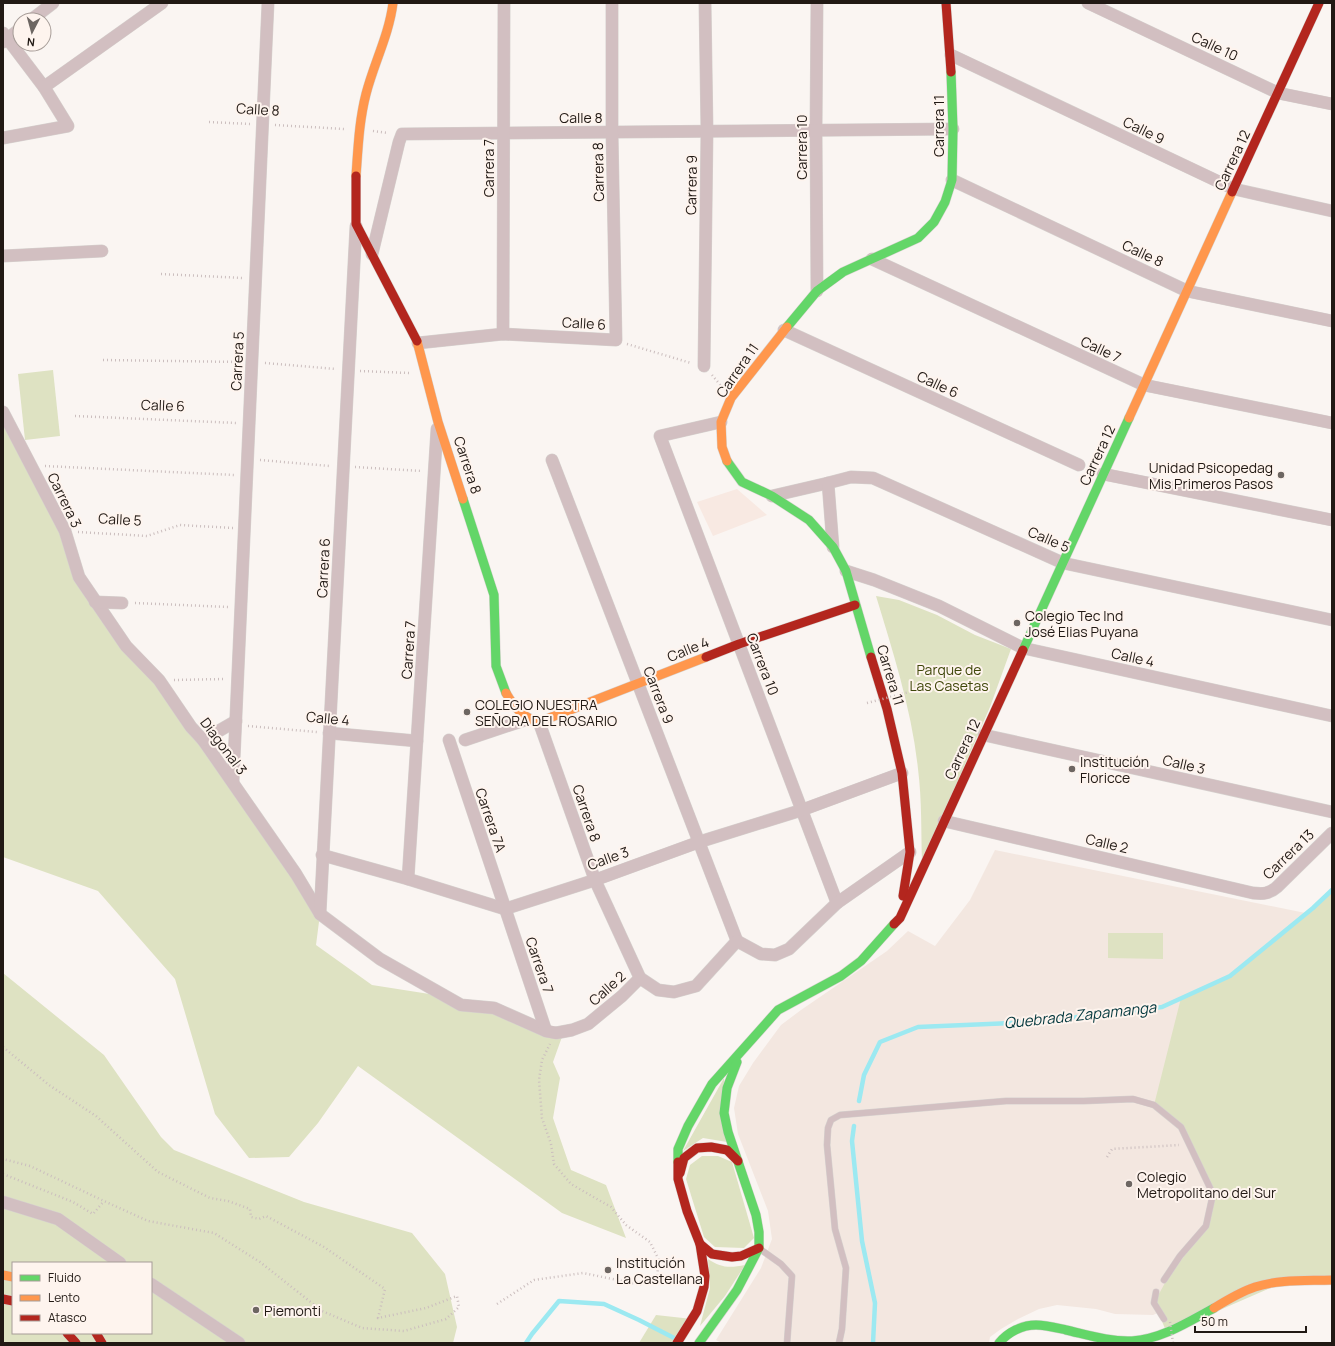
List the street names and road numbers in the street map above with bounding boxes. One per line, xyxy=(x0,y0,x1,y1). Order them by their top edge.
street label: Calle 10 xyxy=(1189,27,1241,65)
street label: Carrera 11 xyxy=(929,95,948,157)
street label: Calle 8 xyxy=(236,98,280,120)
street label: Calle 8 xyxy=(559,108,603,127)
street label: Calle 9 xyxy=(1120,112,1168,148)
street label: Carrera 10 xyxy=(792,114,811,180)
street label: Carrera 12 xyxy=(1210,127,1254,193)
street label: Carrera 7 xyxy=(479,139,498,197)
street label: Carrera 8 xyxy=(588,142,608,202)
street label: Carrera 9 xyxy=(681,155,701,215)
street label: Calle 8 xyxy=(1119,235,1167,271)
street label: Calle 6 xyxy=(562,312,606,334)
street label: Carrera 5 xyxy=(226,331,248,391)
street label: Calle 7 xyxy=(1078,331,1124,367)
street label: Carrera 11 xyxy=(711,339,763,401)
street label: Calle 6 xyxy=(914,366,962,402)
street label: Calle 6 xyxy=(141,395,185,415)
street label: Carrera 12 xyxy=(1075,422,1119,488)
street label: Carrera 8 xyxy=(450,434,486,496)
street label: Carrera 3 xyxy=(44,469,86,531)
street label: Calle 5 xyxy=(98,508,142,530)
street label: Calle 5 xyxy=(1025,522,1073,556)
street label: Carrera 6 xyxy=(312,538,334,598)
street label: Carrera 7 xyxy=(396,620,420,680)
street label: Carrera 10 xyxy=(742,630,784,698)
street label: Calle 4 xyxy=(664,632,712,666)
street label: Carrera 11 xyxy=(873,642,909,708)
street label: Calle 4 xyxy=(1110,643,1156,671)
street label: Carrera 9 xyxy=(639,664,679,726)
street label: Calle 4 xyxy=(305,707,351,729)
street label: Diagonal 3 xyxy=(196,714,252,778)
street label: Carrera 12 xyxy=(940,716,984,782)
street label: Calle 3 xyxy=(1161,750,1207,778)
street label: Carrera 8 xyxy=(568,782,606,844)
street label: Carrera 7A xyxy=(471,785,511,855)
street label: Carrera 13 xyxy=(1258,825,1318,883)
street label: Calle 2 xyxy=(1084,829,1130,857)
street label: Calle 3 xyxy=(585,842,631,874)
street label: Carrera 7 xyxy=(522,934,558,996)
street label: Calle 2 xyxy=(585,966,629,1010)

